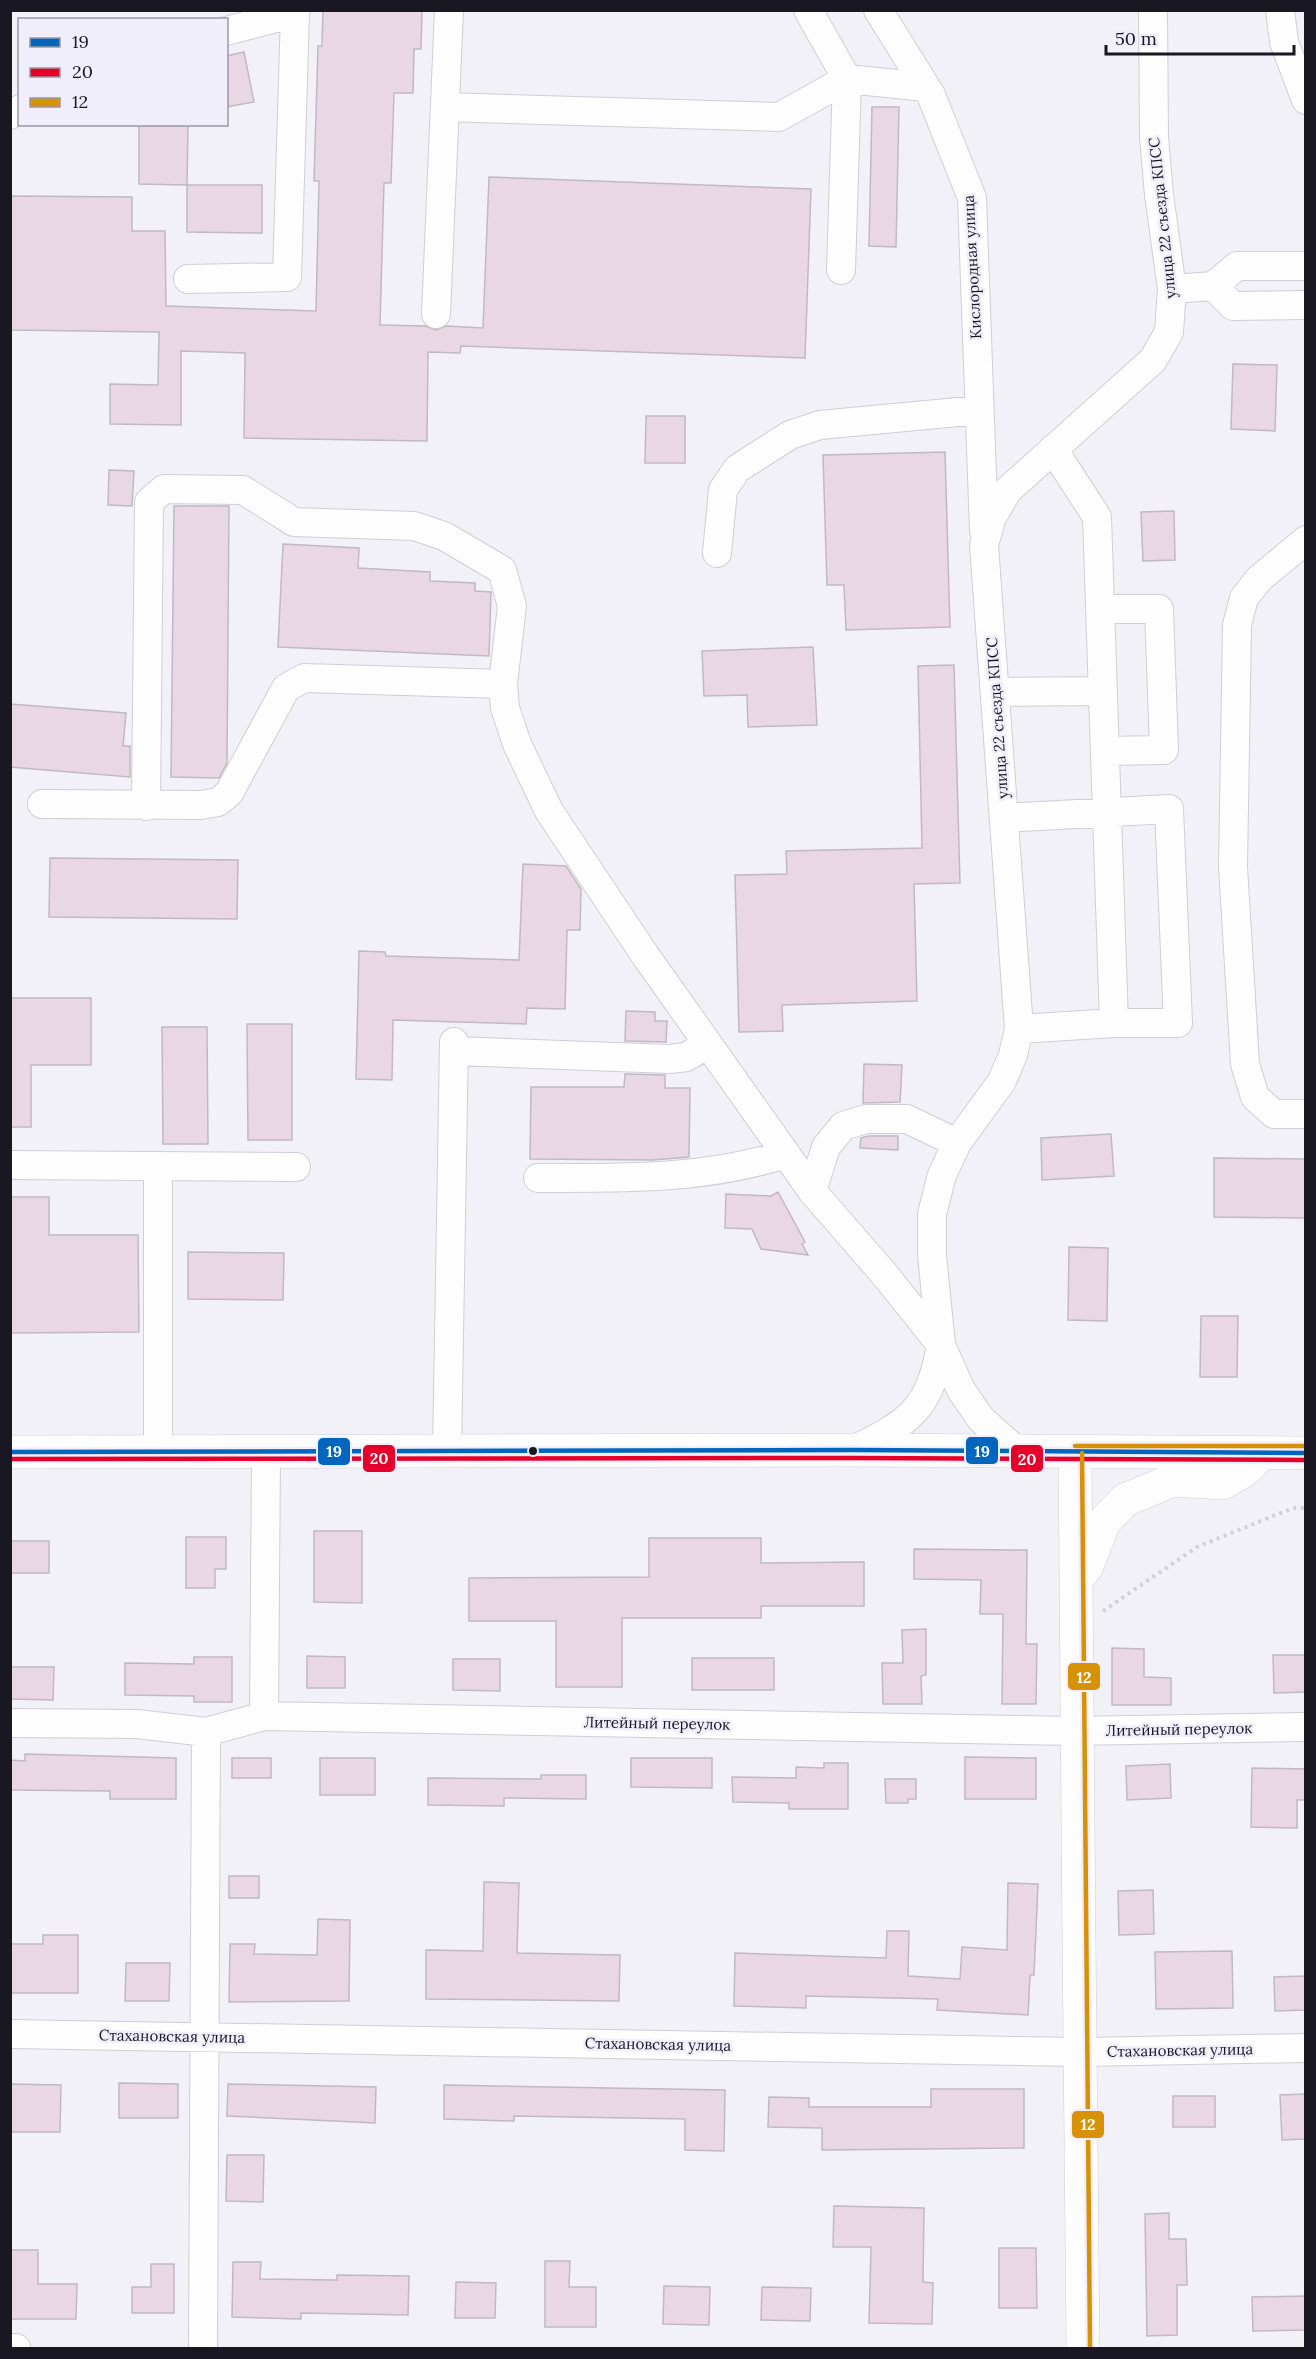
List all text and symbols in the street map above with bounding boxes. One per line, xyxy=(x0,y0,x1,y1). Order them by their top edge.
legend xyxy=(18,18,228,126)
scale bar xyxy=(1106,18,1294,56)
text: 50 m xyxy=(1115,27,1157,50)
text: 19 xyxy=(72,30,89,53)
text: 20 xyxy=(72,60,93,83)
text: 12 xyxy=(72,90,88,113)
street label: улица 22 съезда КПСС xyxy=(1144,136,1180,300)
street label: Кислородная улица xyxy=(959,194,985,339)
street label: улица 22 съезда КПСС xyxy=(982,636,1012,799)
line badge: 19 xyxy=(965,1436,999,1465)
line badge: 19 xyxy=(317,1437,351,1466)
text: 19 xyxy=(326,1441,342,1461)
text: 19 xyxy=(974,1441,990,1461)
line badge: 20 xyxy=(362,1444,396,1473)
line badge: 20 xyxy=(1010,1444,1044,1473)
unlabelled marker xyxy=(527,1445,539,1457)
text: 20 xyxy=(370,1448,388,1468)
text: 20 xyxy=(1018,1449,1036,1469)
line badge: 12 xyxy=(1067,1662,1101,1691)
text: 12 xyxy=(1076,1667,1092,1687)
street label: Литейный переулок xyxy=(584,1712,730,1734)
street label: Литейный переулок xyxy=(1106,1718,1252,1740)
street label: Стахановская улица xyxy=(99,2025,246,2047)
street label: Стахановская улица xyxy=(585,2033,732,2055)
street label: Стахановская улица xyxy=(1107,2039,1254,2061)
line badge: 12 xyxy=(1071,2110,1105,2139)
text: 12 xyxy=(1080,2114,1096,2134)

